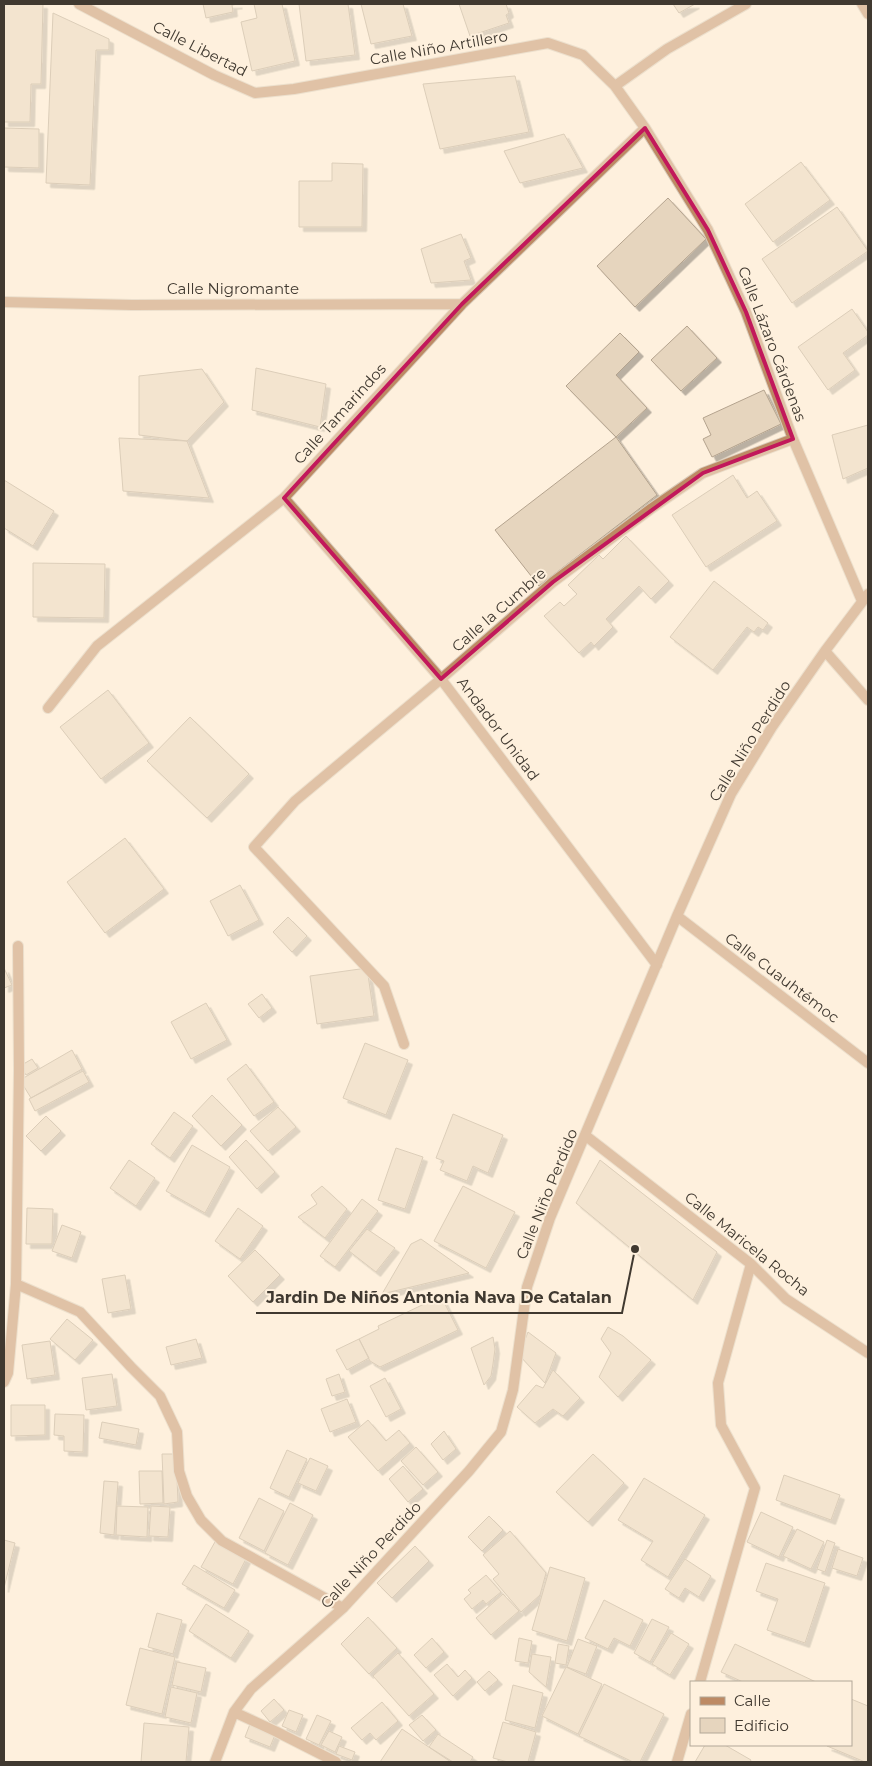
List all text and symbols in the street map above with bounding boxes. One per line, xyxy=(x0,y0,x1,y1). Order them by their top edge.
street label: Calle Libertad xyxy=(150,17,251,81)
street label: Calle Niño Artillero xyxy=(369,26,509,69)
street label: Calle Lázaro Cárdenas xyxy=(734,264,811,424)
street label: Calle Nigromante xyxy=(167,279,299,298)
street label: Calle Tamarindos xyxy=(289,359,390,468)
street label: Calle la Cumbre xyxy=(448,564,550,656)
street label: Andador Unidad xyxy=(453,673,544,784)
street label: Calle Niño Perdido xyxy=(705,677,795,805)
street label: Calle Cuauhtémoc xyxy=(721,928,843,1027)
street label: Calle Niño Perdido xyxy=(512,1126,581,1262)
street label: Calle Maricela Rocha xyxy=(681,1187,814,1300)
callout: Jardin De Niños Antonia Nava De Catalan xyxy=(256,1282,622,1313)
text: Jardin De Niños Antonia Nava De Catalan xyxy=(265,1288,612,1307)
street label: Calle Niño Perdido xyxy=(316,1497,425,1612)
legend xyxy=(690,1681,852,1746)
text: Calle xyxy=(734,1691,771,1710)
text: Edificio xyxy=(734,1716,789,1735)

